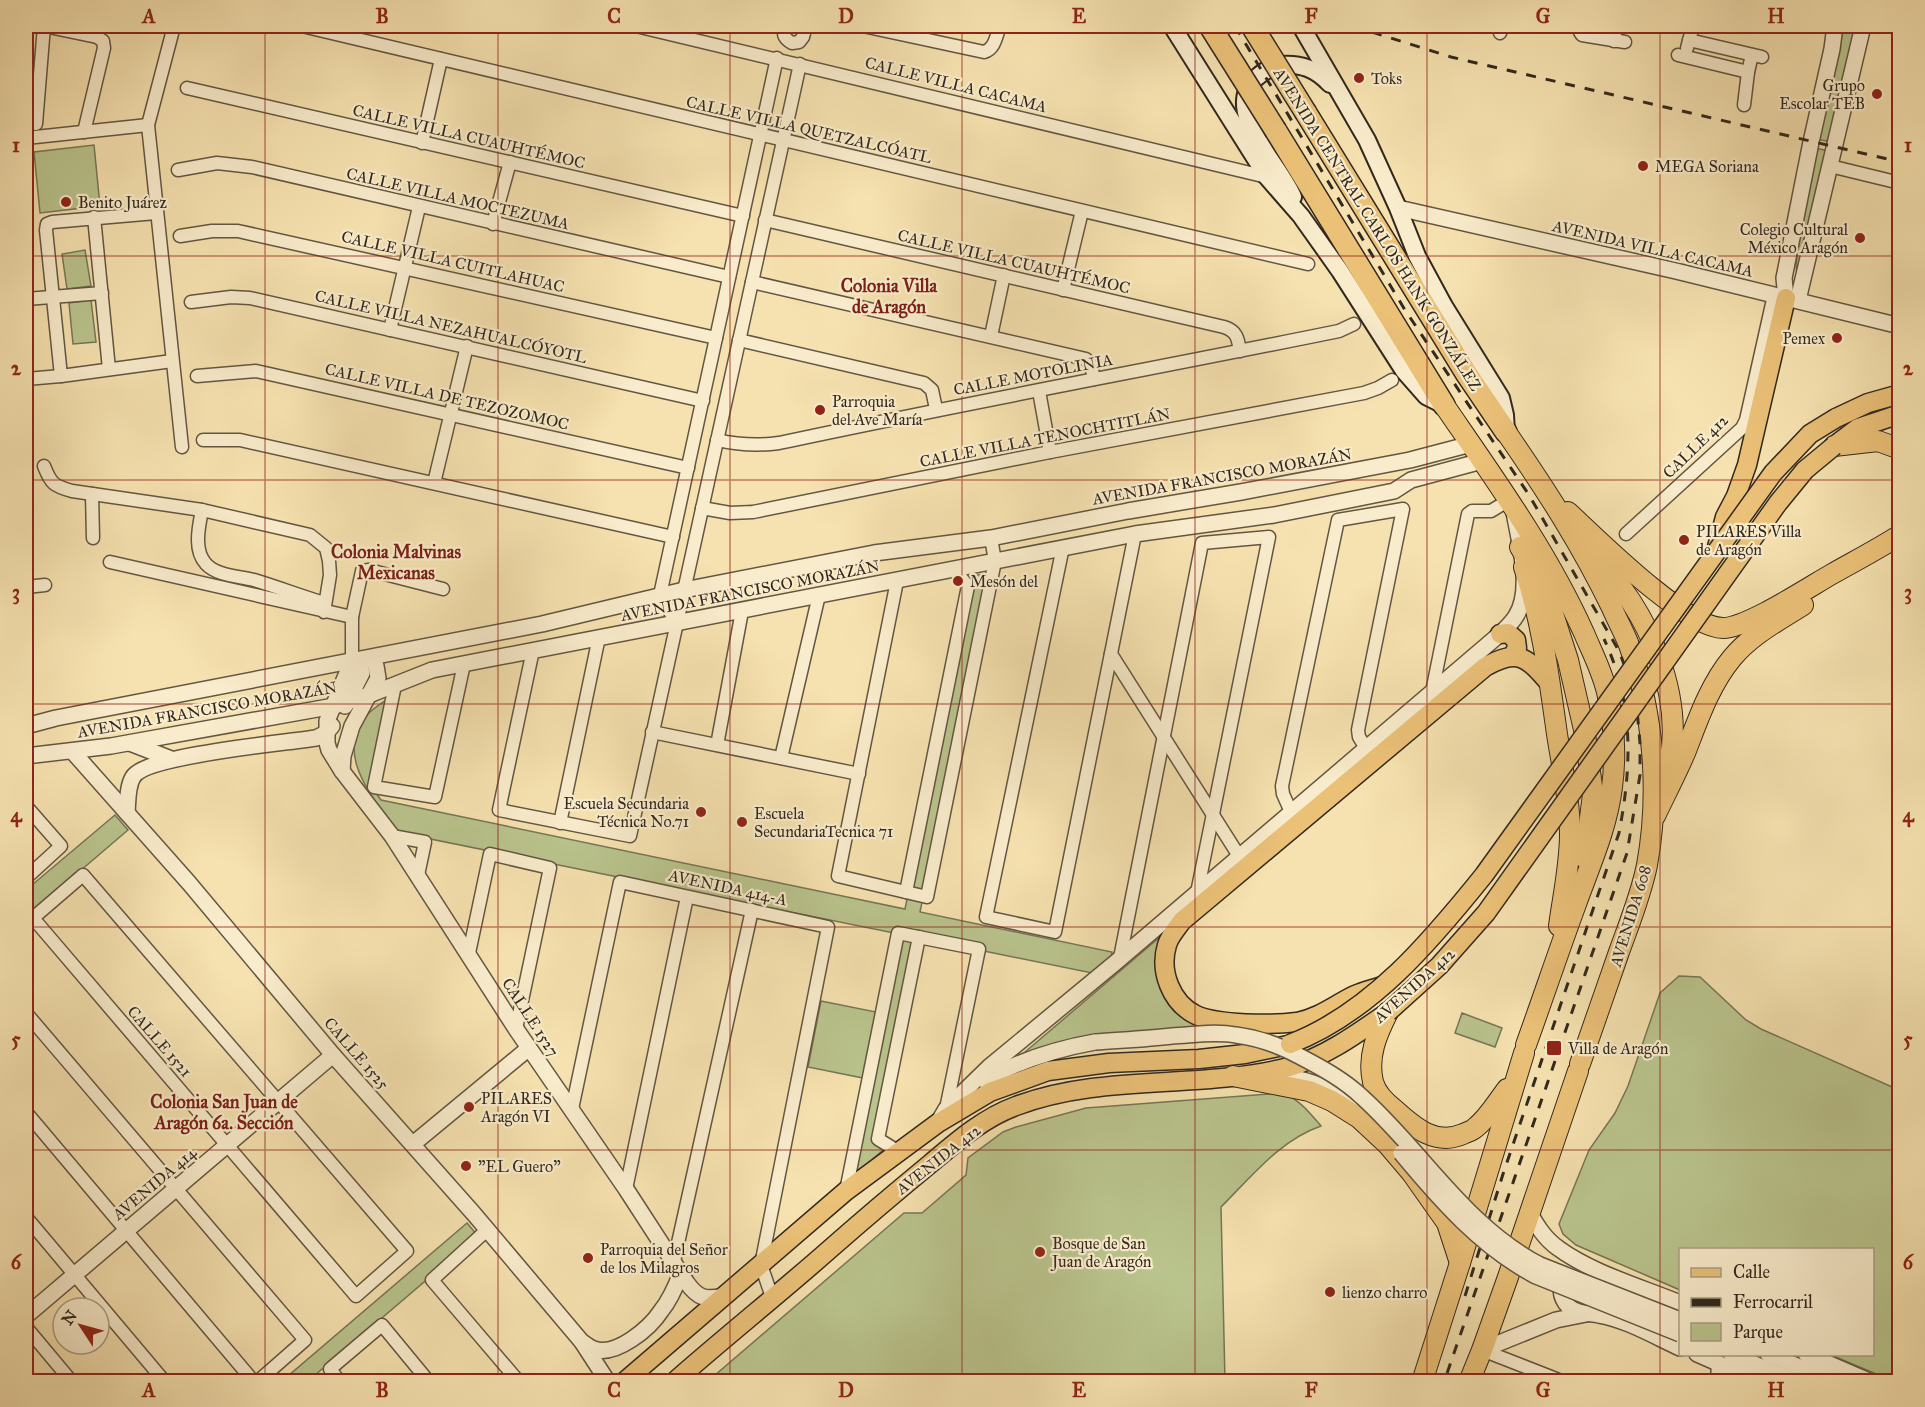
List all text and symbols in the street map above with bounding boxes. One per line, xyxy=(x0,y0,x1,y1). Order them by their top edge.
text: A xyxy=(140,4,156,28)
text: B xyxy=(375,4,389,28)
text: C xyxy=(607,4,621,28)
text: D xyxy=(838,4,854,28)
text: E xyxy=(1072,4,1087,28)
text: F xyxy=(1304,4,1318,28)
text: G xyxy=(1536,4,1551,28)
text: H xyxy=(1767,4,1785,28)
street label: CALLE VILLA CACAMA xyxy=(863,53,1049,116)
street label: AVENIDA CENTRAL CARLOS HANK GONZÁLEZ xyxy=(1269,63,1486,394)
place label: Toks xyxy=(1371,69,1402,88)
marker: Toks xyxy=(1352,71,1366,85)
place label: Grupo Escolar TEB xyxy=(1779,76,1865,113)
marker: Grupo Escolar TEB xyxy=(1870,87,1884,101)
street label: CALLE VILLA QUETZALCÓATL xyxy=(684,90,934,167)
street label: CALLE VILLA CUAUHTÉMOC xyxy=(351,99,587,173)
text: 1 xyxy=(12,133,20,157)
text: 1 xyxy=(1904,133,1912,157)
place label: MEGA Soriana xyxy=(1655,157,1759,176)
marker: MEGA Soriana xyxy=(1636,159,1650,173)
street label: CALLE VILLA MOCTEZUMA xyxy=(345,164,571,233)
place label: Benito Juárez xyxy=(78,193,167,213)
marker: Benito Juárez xyxy=(59,195,73,209)
street label: AVENIDA VILLA CACAMA xyxy=(1550,216,1755,281)
place label: Colegio Cultural México Aragón xyxy=(1740,220,1849,258)
street label: CALLE VILLA CUAUHTÉMOC xyxy=(896,224,1132,298)
street label: CALLE VILLA CUITLAHUAC xyxy=(340,227,566,296)
marker: Colegio Cultural México Aragón xyxy=(1853,231,1867,245)
district label: Colonia Villa de Aragón xyxy=(841,275,938,319)
street label: CALLE VILLA NEZAHUALCÓYOTL xyxy=(313,284,589,367)
place label: Pemex xyxy=(1782,329,1825,348)
marker: Pemex xyxy=(1830,331,1844,345)
street label: CALLE MOTOLINIA xyxy=(952,350,1114,399)
text: 2 xyxy=(11,356,22,380)
text: 2 xyxy=(1903,356,1914,380)
street label: CALLE VILLA DE TEZOZOMOC xyxy=(323,359,571,434)
place label: Parroquia del Ave María xyxy=(832,392,923,429)
marker: Parroquia del Ave María xyxy=(813,403,827,417)
street label: CALLE VILLA TENOCHTITLÁN xyxy=(918,403,1172,471)
street label: CALLE 412 xyxy=(1659,411,1732,482)
street label: AVENIDA FRANCISCO MORAZÁN xyxy=(1090,443,1354,509)
place label: PILARES Villa de Aragón xyxy=(1696,522,1802,560)
marker: PILARES Villa de Aragón xyxy=(1677,533,1691,547)
district label: Colonia Malvinas Mexicanas xyxy=(331,541,461,584)
street label: AVENIDA FRANCISCO MORAZÁN xyxy=(618,555,882,625)
place label: Mesón del xyxy=(970,572,1039,591)
marker: Mesón del xyxy=(951,574,965,588)
text: 3 xyxy=(12,580,20,605)
text: 3 xyxy=(1904,580,1912,605)
street label: AVENIDA FRANCISCO MORAZÁN xyxy=(75,676,339,742)
place label: Escuela Secundaria Técnica No.71 xyxy=(563,794,689,831)
text: 4 xyxy=(10,803,22,828)
text: 4 xyxy=(1902,803,1914,828)
place label: Escuela SecundariaTecnica 71 xyxy=(754,804,893,841)
marker: Escuela Secundaria Técnica No.71 xyxy=(694,805,708,819)
marker: Escuela SecundariaTecnica 71 xyxy=(735,815,749,829)
street label: AVENIDA 608 xyxy=(1606,863,1655,970)
street label: AVENIDA 414-A xyxy=(666,865,789,909)
street label: AVENIDA 412 xyxy=(1369,944,1459,1027)
street label: CALLE 1527 xyxy=(498,974,563,1060)
street label: CALLE 1521 xyxy=(124,1002,196,1081)
street label: CALLE 1525 xyxy=(320,1013,393,1094)
text: 5 xyxy=(11,1027,21,1051)
text: 5 xyxy=(1903,1027,1913,1051)
marker: Villa de Aragón xyxy=(1545,1039,1563,1057)
place label: Villa de Aragón xyxy=(1567,1039,1669,1059)
place label: PILARES Aragón VI xyxy=(480,1089,552,1127)
district label: Colonia San Juan de Aragón 6a. Sección xyxy=(150,1091,298,1135)
marker: PILARES Aragón VI xyxy=(462,1100,476,1114)
street label: AVENIDA 412 xyxy=(891,1120,985,1199)
street label: AVENIDA 414 xyxy=(108,1142,201,1224)
place label: "EL Guero" xyxy=(478,1157,561,1176)
marker: "EL Guero" xyxy=(459,1159,473,1173)
place label: Bosque de San Juan de Aragón xyxy=(1050,1234,1152,1272)
place label: Parroquia del Señor de los Milagros xyxy=(600,1240,728,1278)
marker: Bosque de San Juan de Aragón xyxy=(1033,1245,1047,1259)
legend xyxy=(1679,1248,1874,1356)
text: 6 xyxy=(11,1250,23,1274)
text: 6 xyxy=(1903,1250,1915,1274)
marker: Parroquia del Señor de los Milagros xyxy=(581,1251,595,1265)
text: Calle xyxy=(1733,1261,1770,1283)
place label: lienzo charro xyxy=(1342,1283,1428,1302)
marker: lienzo charro xyxy=(1323,1285,1337,1299)
text: Ferrocarril xyxy=(1733,1291,1813,1313)
north arrow xyxy=(51,1296,111,1356)
text: N xyxy=(58,1306,81,1329)
text: Parque xyxy=(1733,1321,1783,1344)
text: A xyxy=(140,1378,156,1402)
text: B xyxy=(375,1378,389,1402)
text: C xyxy=(607,1378,621,1402)
text: D xyxy=(838,1378,854,1402)
text: E xyxy=(1072,1378,1087,1402)
text: F xyxy=(1304,1378,1318,1402)
text: G xyxy=(1536,1378,1551,1402)
text: H xyxy=(1767,1378,1785,1402)

